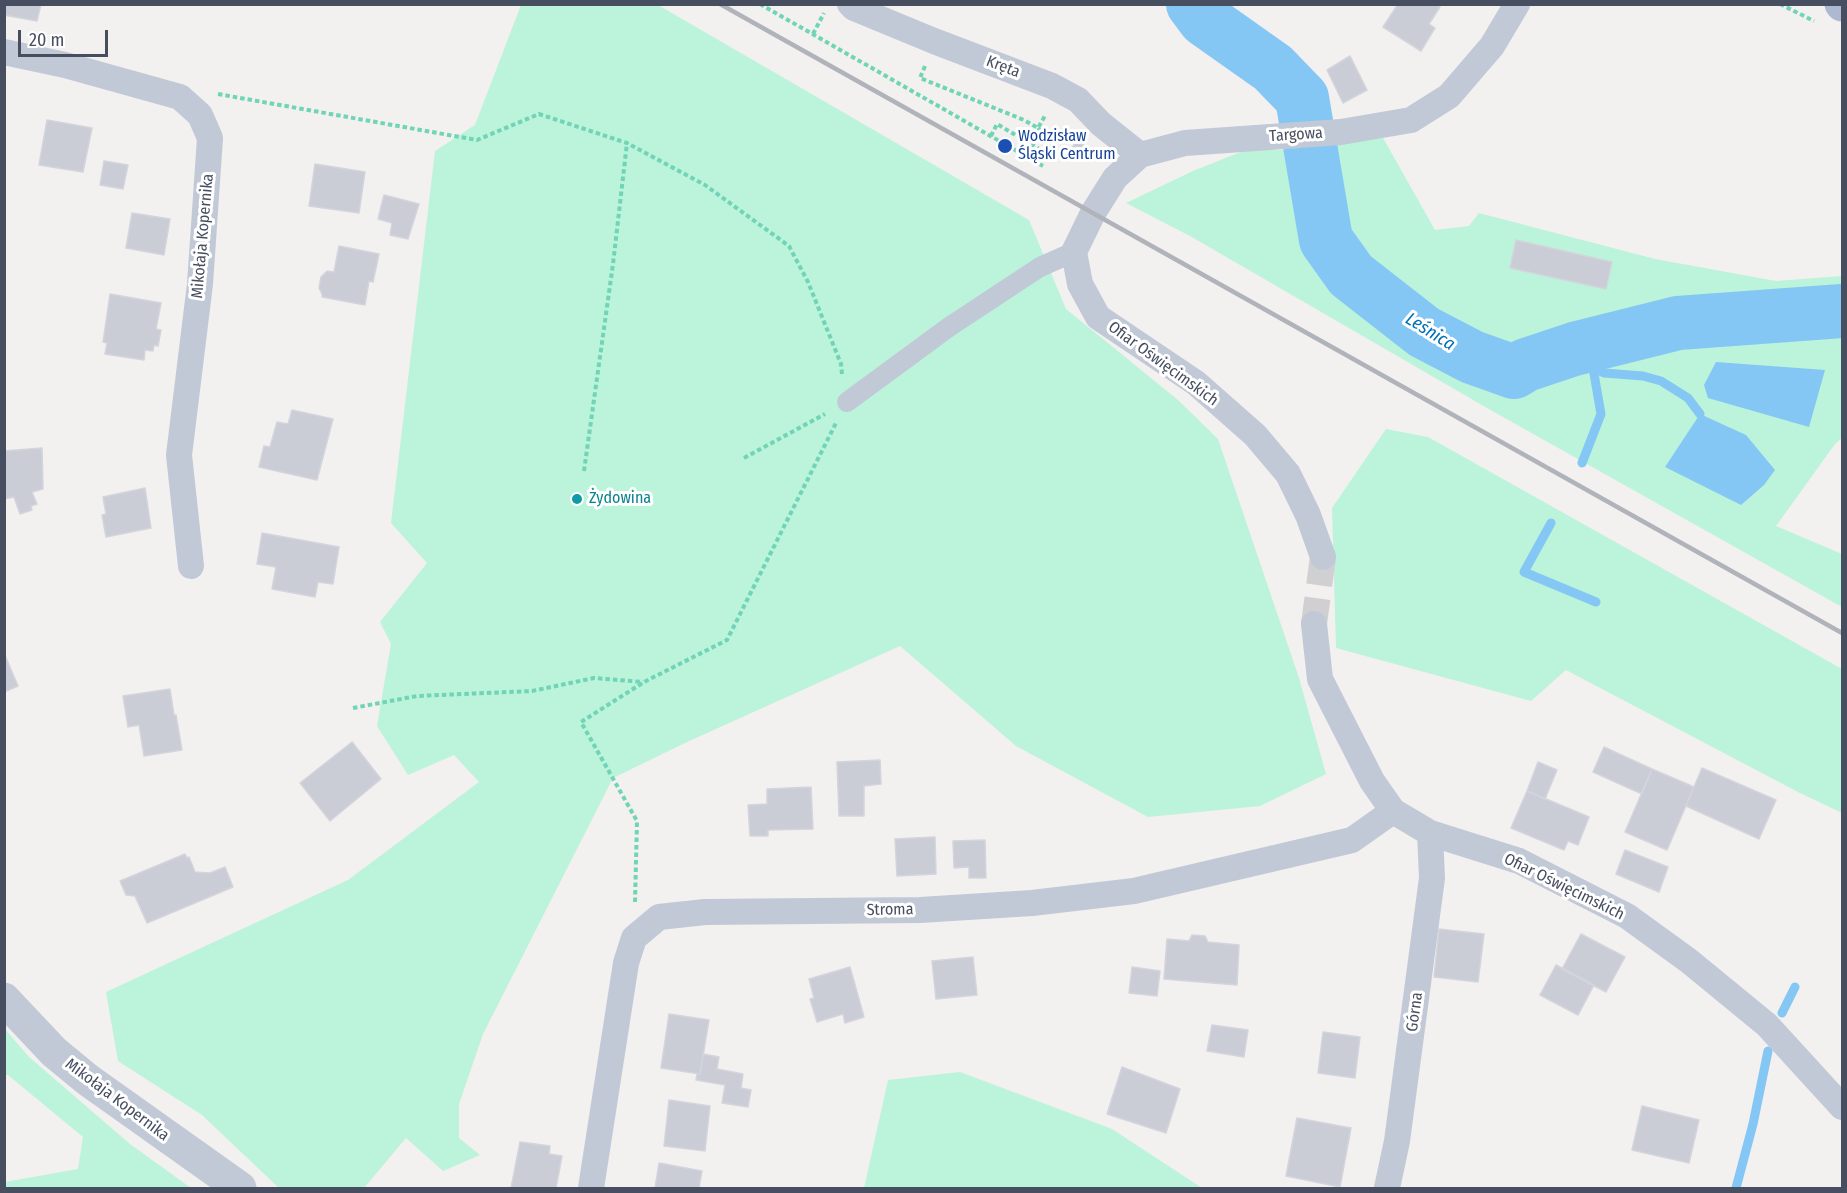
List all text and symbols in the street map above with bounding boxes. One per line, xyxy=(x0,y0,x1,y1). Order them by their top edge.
scale bar xyxy=(21,18,111,56)
text: 20 m xyxy=(29,29,64,51)
street label: Kręta xyxy=(983,52,1023,82)
street label: Targowa xyxy=(1269,124,1323,146)
place label: Wodzisław Śląski Centrum xyxy=(1018,127,1116,165)
marker: Wodzisław Śląski Centrum xyxy=(996,137,1014,155)
street label: Mikołaja Kopernika xyxy=(188,173,218,299)
water label: Leśnica xyxy=(1401,308,1459,356)
street label: Ofiar Oświęcimskich xyxy=(1104,318,1222,410)
place label: Żydowina xyxy=(589,489,651,509)
marker: Żydowina xyxy=(570,492,584,506)
street label: Ofiar Oświęcimskich xyxy=(1501,850,1627,924)
street label: Stroma xyxy=(866,900,914,920)
street label: Górna xyxy=(1403,991,1427,1033)
street label: Mikołaja Kopernika xyxy=(61,1055,173,1145)

